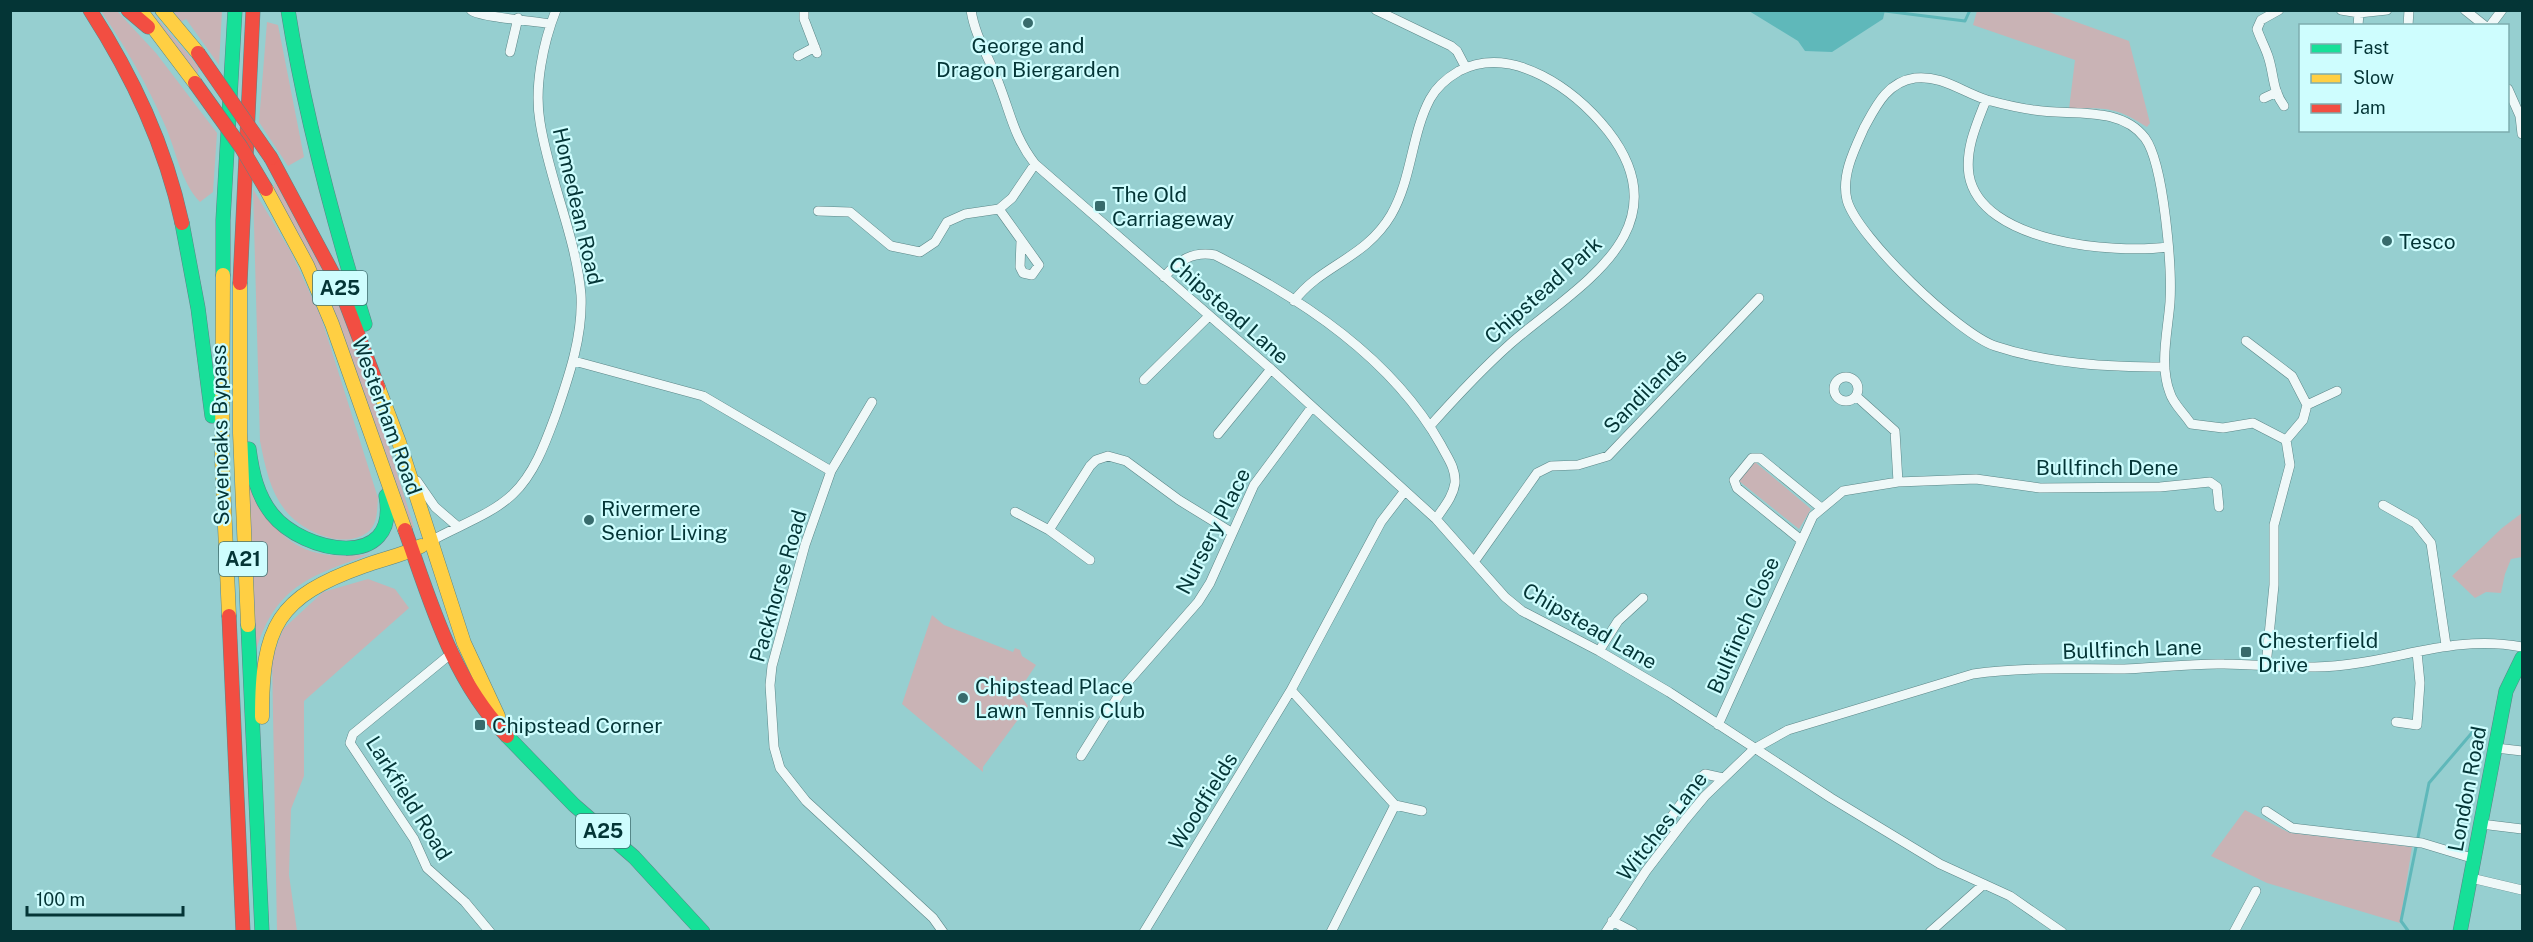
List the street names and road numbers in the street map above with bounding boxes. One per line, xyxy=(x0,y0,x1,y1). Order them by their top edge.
street label: Homedean Road xyxy=(548,125,608,287)
street label: Chipstead Park xyxy=(1479,231,1607,349)
street label: Chipstead Lane xyxy=(1164,251,1294,369)
road number: A25 xyxy=(313,271,367,305)
street label: Westerham Road xyxy=(347,334,427,498)
street label: Sandilands xyxy=(1598,343,1692,439)
street label: Sevenoaks Bypass xyxy=(206,344,234,526)
street label: Bullfinch Dene xyxy=(2036,455,2178,480)
street label: Nursery Place xyxy=(1171,464,1255,598)
street label: Packhorse Road xyxy=(744,507,812,665)
road number: A21 xyxy=(219,542,267,576)
street label: Bullfinch Close xyxy=(1702,553,1784,697)
street label: Chipstead Lane xyxy=(1518,577,1662,675)
street label: Bullfinch Lane xyxy=(2062,634,2202,664)
street label: London Road xyxy=(2443,724,2491,854)
street label: Larkfield Road xyxy=(361,731,457,865)
street label: Woodfields xyxy=(1163,748,1243,854)
street label: Witches Lane xyxy=(1612,767,1712,885)
road number: A25 xyxy=(576,814,630,848)

